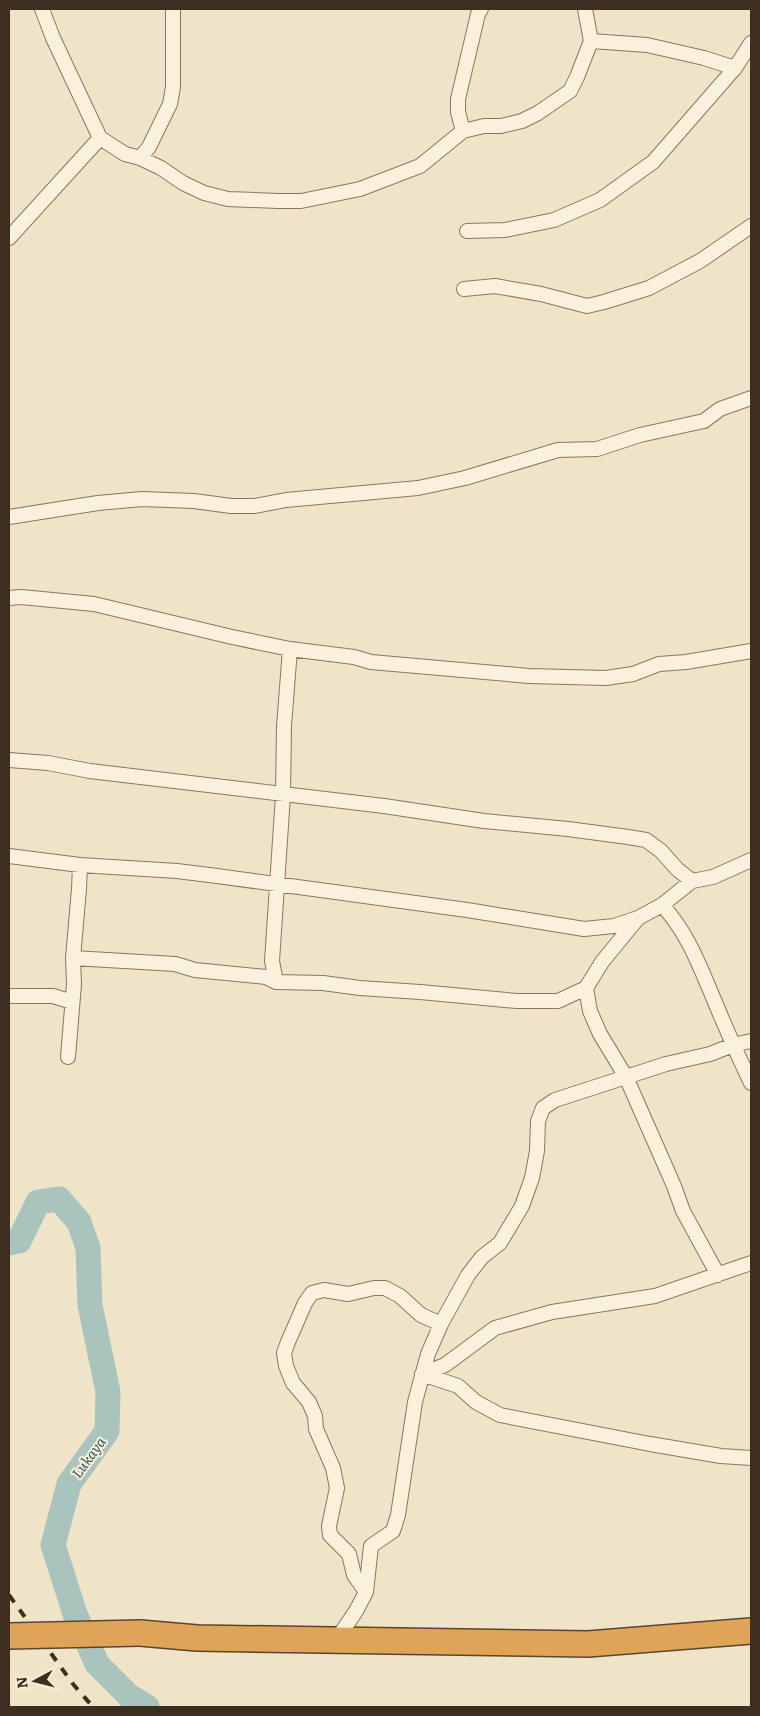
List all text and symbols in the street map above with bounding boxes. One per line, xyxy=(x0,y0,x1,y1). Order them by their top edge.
water label: Lukaya xyxy=(66,1432,110,1482)
north arrow xyxy=(10,1656,60,1706)
text: N xyxy=(10,1675,32,1690)

